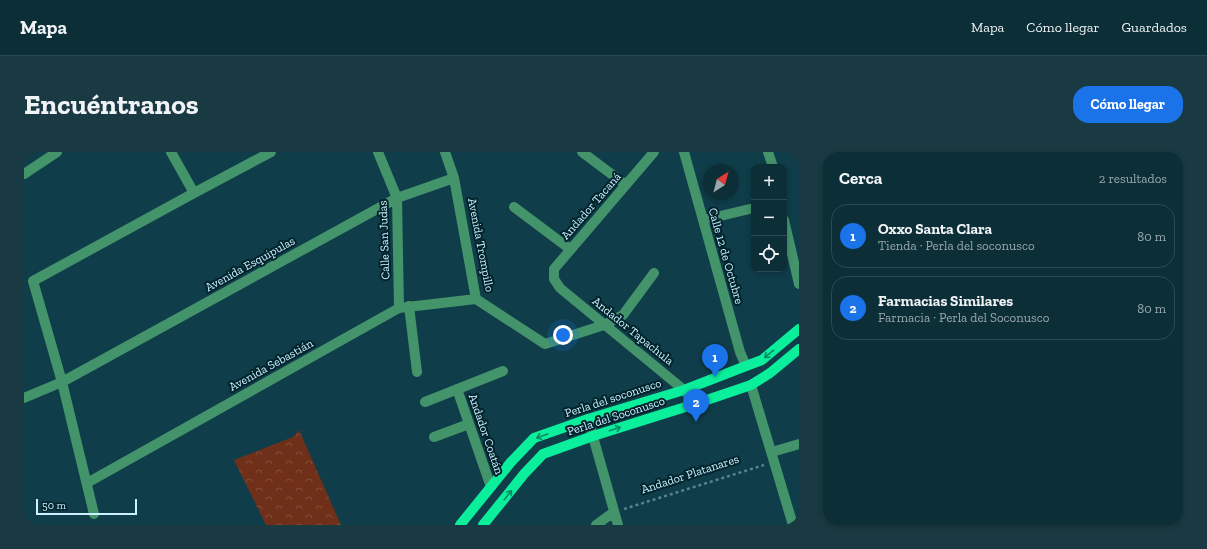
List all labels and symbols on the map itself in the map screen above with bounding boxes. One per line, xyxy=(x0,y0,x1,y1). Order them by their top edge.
north arrow xyxy=(703,164,739,200)
street label: Andador Tacaná xyxy=(558,170,624,242)
street label: Avenida Trompillo xyxy=(465,197,497,293)
street label: Calle San Judas xyxy=(376,200,392,280)
street label: Calle 12 de Octubre xyxy=(706,206,747,306)
street label: Avenida Esquipulas xyxy=(203,234,297,294)
street label: Andador Tapachula xyxy=(590,294,677,368)
your location xyxy=(553,325,573,345)
street label: Avenida Sebastián xyxy=(226,336,316,394)
pin: 1 xyxy=(702,344,728,377)
one-way arrow xyxy=(763,349,774,358)
street label: Perla del soconusco xyxy=(563,376,663,420)
pin: 2 xyxy=(683,389,709,422)
street label: Andador Coatán xyxy=(466,392,506,476)
street label: Perla del Soconusco xyxy=(565,394,667,438)
one-way arrow xyxy=(609,425,622,432)
one-way arrow xyxy=(536,432,548,440)
street label: Andador Platanares xyxy=(639,452,741,496)
one-way arrow xyxy=(503,489,512,500)
scale bar xyxy=(36,497,137,516)

